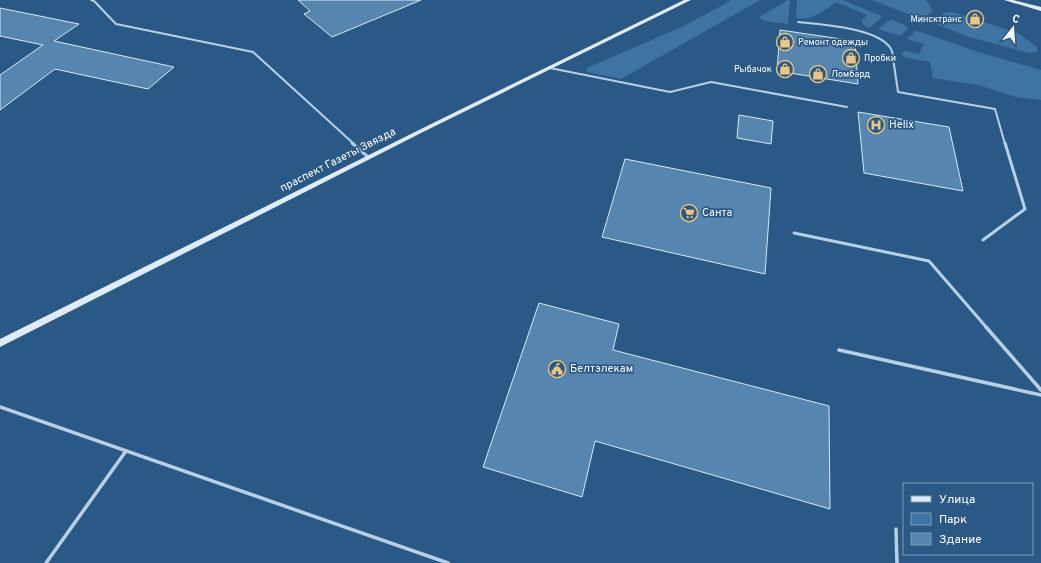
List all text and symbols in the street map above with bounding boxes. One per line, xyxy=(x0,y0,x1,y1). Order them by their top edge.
north arrow xyxy=(993,8,1033,48)
shop icon: Минсктранс xyxy=(965,9,985,29)
text: С xyxy=(1010,12,1021,27)
place label: Минсктранс xyxy=(910,14,962,25)
shop icon: Ремонт одежды xyxy=(775,32,795,52)
place label: Ремонт одежды xyxy=(798,37,868,48)
shop icon: Пробки xyxy=(841,48,861,68)
place label: Пробки xyxy=(864,53,896,64)
shop icon: Рыбачок xyxy=(775,59,795,79)
place label: Рыбачок xyxy=(734,64,772,75)
shop icon: Ломбард xyxy=(808,64,828,84)
place label: Ломбард xyxy=(831,69,870,80)
hospital icon: Helix xyxy=(866,115,886,135)
place label: Helix xyxy=(889,118,914,132)
street label: праспект Газеты Звязда xyxy=(278,125,398,195)
supermarket icon: Санта xyxy=(679,203,699,223)
place label: Санта xyxy=(702,206,733,220)
public building icon: Белтэлекам xyxy=(547,359,567,379)
place label: Белтэлекам xyxy=(570,362,633,376)
legend xyxy=(903,483,1033,555)
text: Улица xyxy=(939,492,975,508)
text: Парк xyxy=(939,512,967,528)
text: Здание xyxy=(939,532,982,548)

